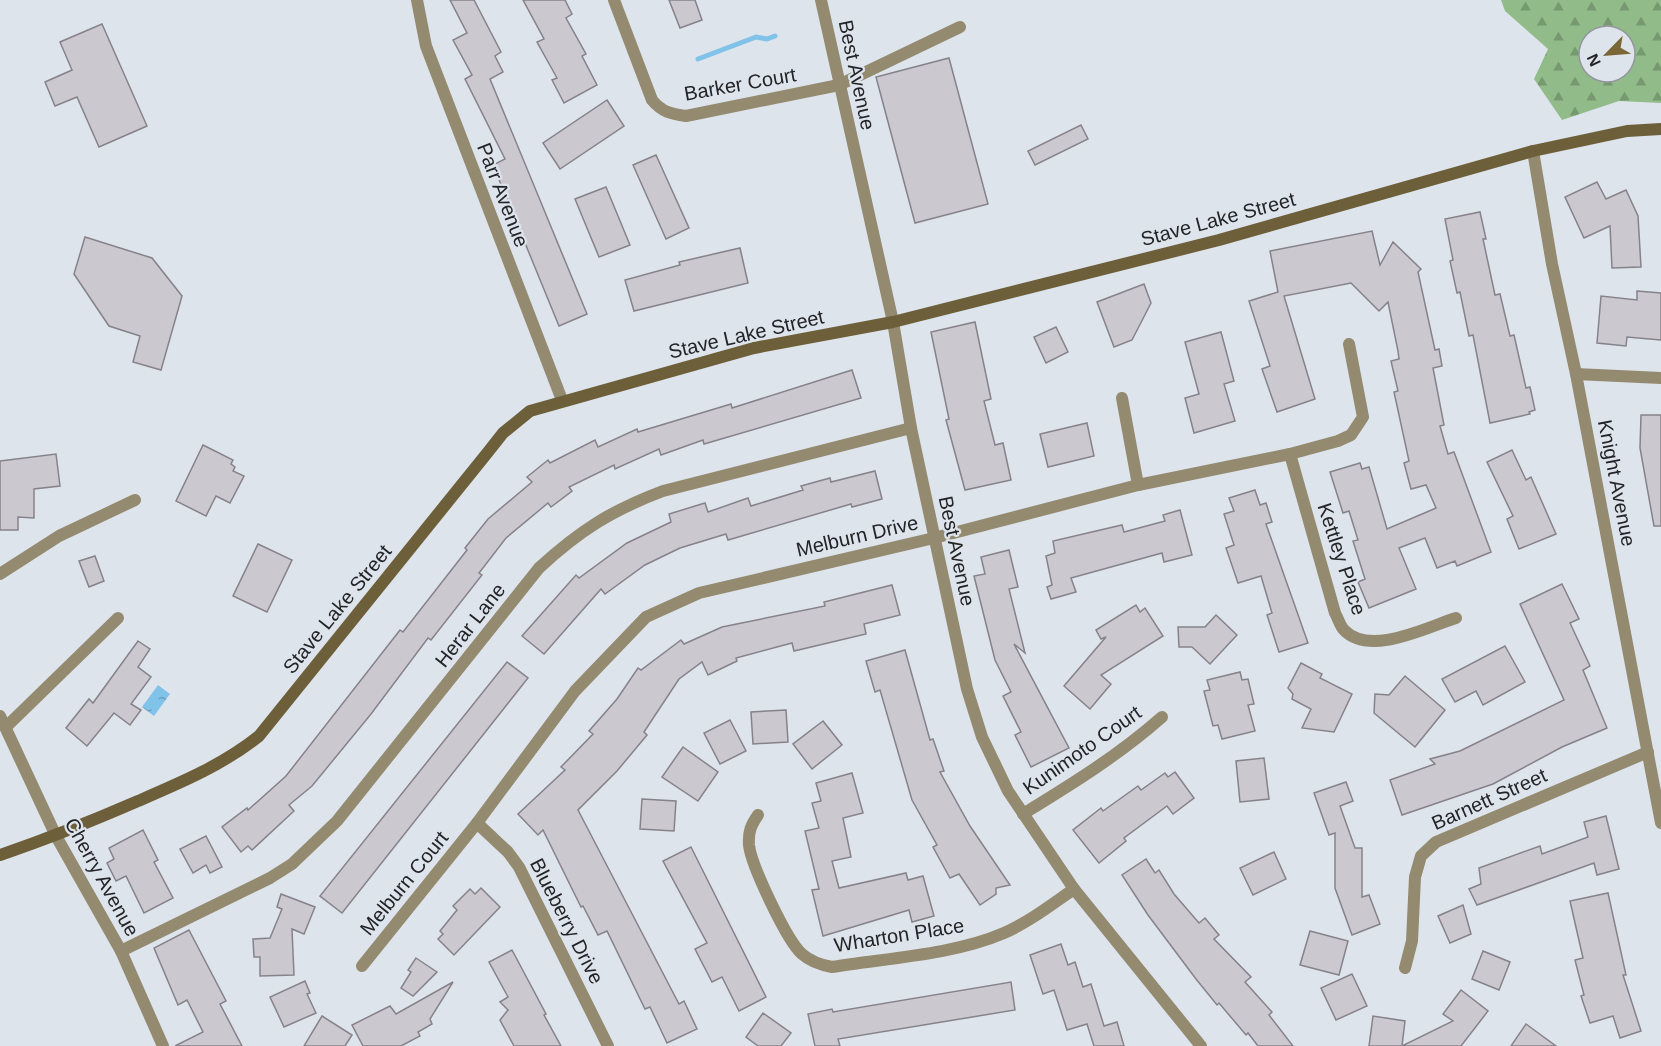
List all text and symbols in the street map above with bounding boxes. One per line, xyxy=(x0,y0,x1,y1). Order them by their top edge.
street label: Best Avenue xyxy=(835,18,879,132)
north arrow xyxy=(1577,24,1637,84)
text: N xyxy=(1584,51,1604,69)
street label: Barker Court xyxy=(682,63,798,105)
street label: Parr Avenue xyxy=(473,140,533,250)
street label: Stave Lake Street xyxy=(1138,188,1298,250)
street label: Stave Lake Street xyxy=(666,305,826,363)
street label: Knight Avenue xyxy=(1594,418,1640,548)
street label: Best Avenue xyxy=(935,494,979,608)
street label: Kettley Place xyxy=(1314,500,1370,618)
street label: Melburn Drive xyxy=(794,511,920,561)
street label: Stave Lake Street xyxy=(278,540,396,678)
street label: Herar Lane xyxy=(431,579,509,671)
street label: Kunimoto Court xyxy=(1019,701,1146,799)
street label: Barnett Street xyxy=(1428,764,1550,834)
street label: Cherry Avenue xyxy=(60,814,144,940)
street label: Melburn Court xyxy=(356,826,453,939)
street label: Blueberry Drive xyxy=(526,855,608,987)
street label: Wharton Place xyxy=(833,914,965,956)

